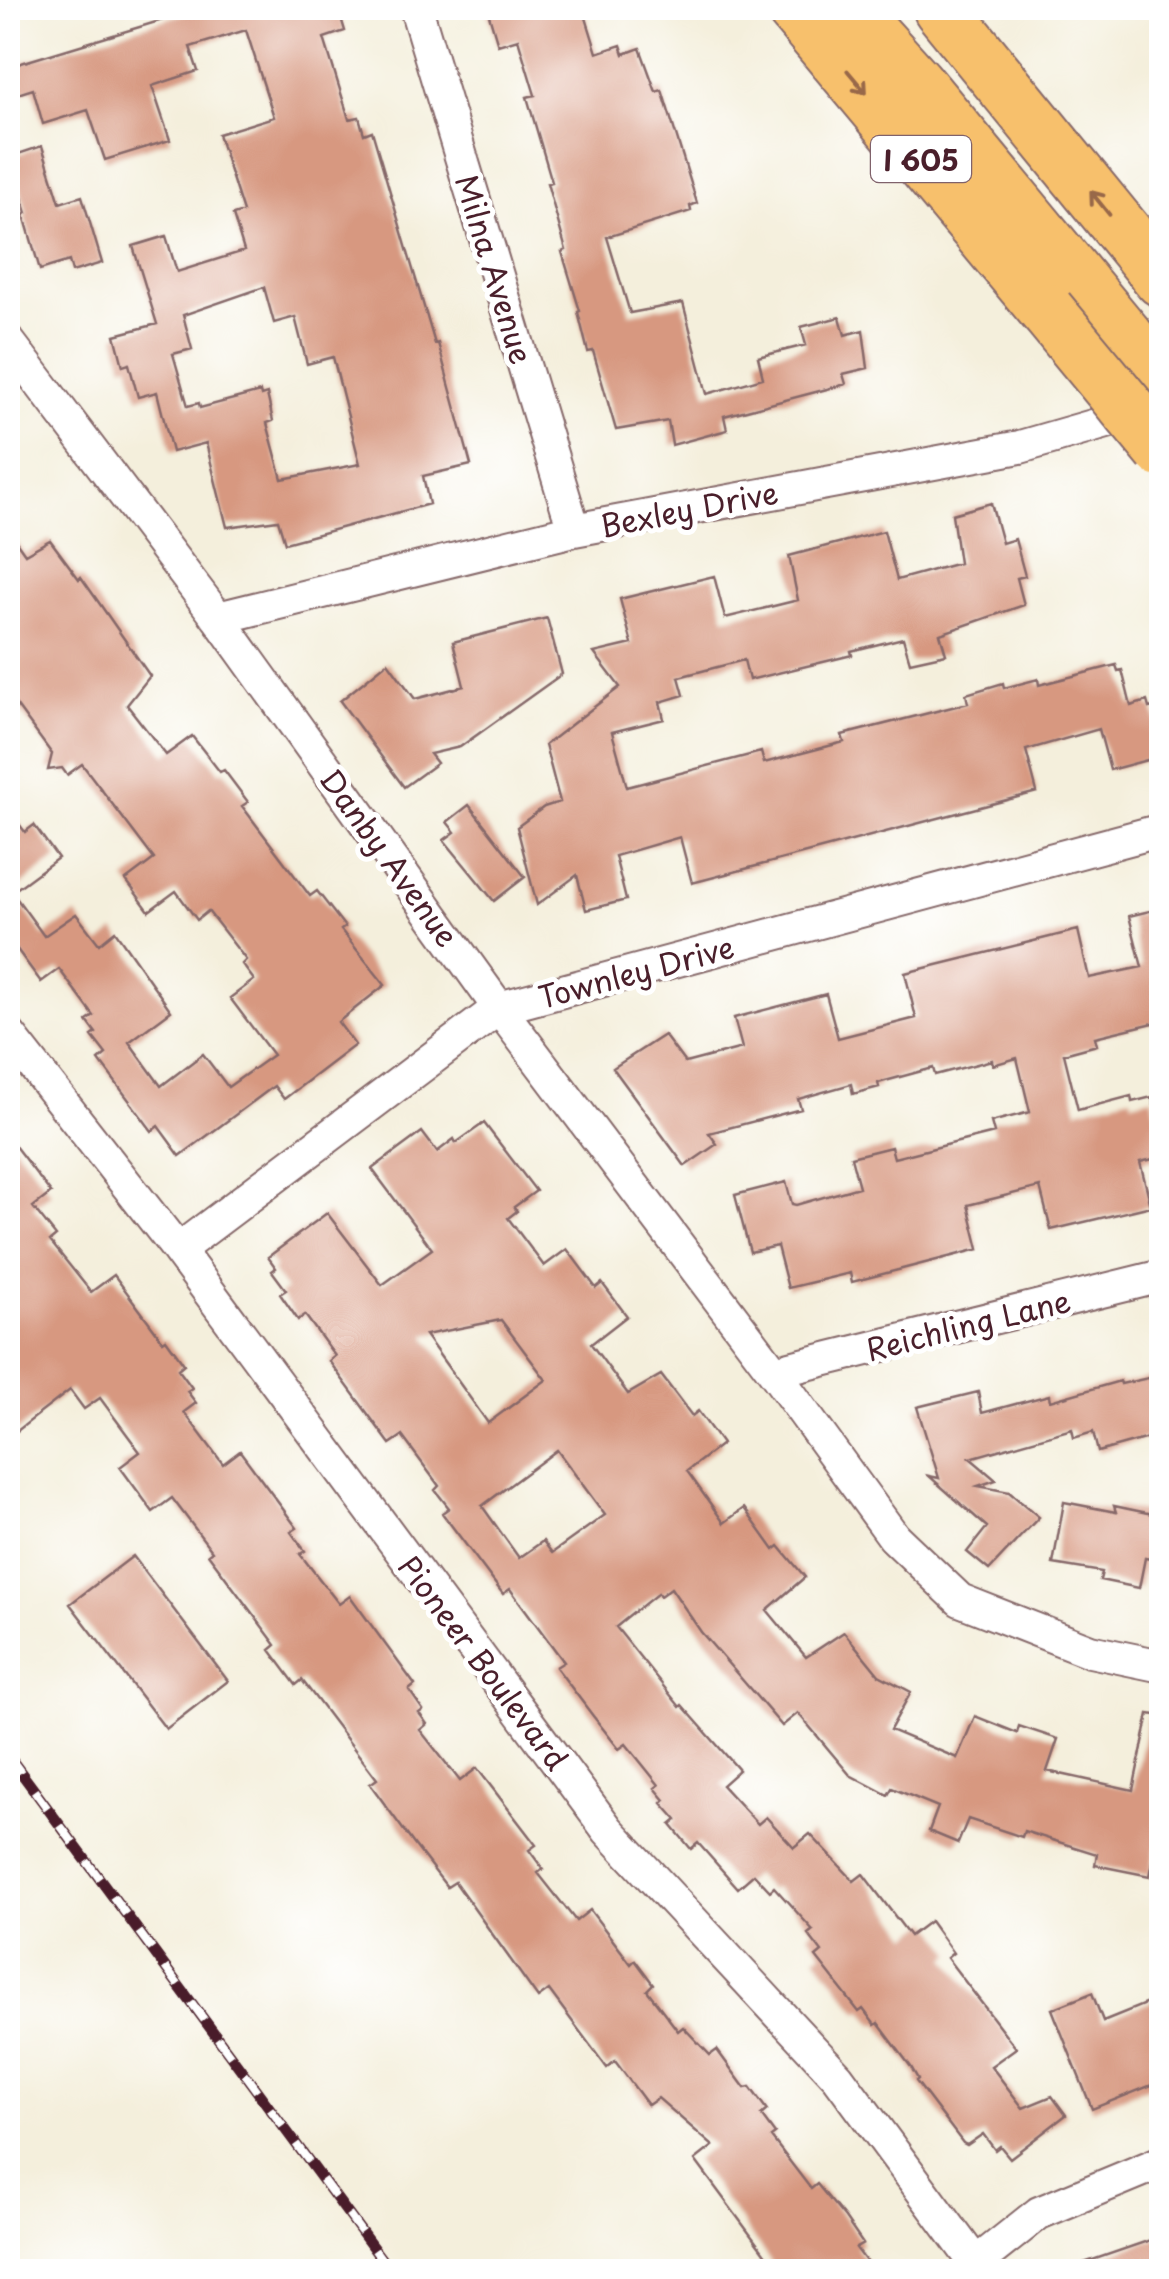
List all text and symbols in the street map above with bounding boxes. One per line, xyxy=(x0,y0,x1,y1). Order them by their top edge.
one-way arrow xyxy=(846,69,868,95)
road number: I 605 xyxy=(871,136,971,182)
street label: Milna Avenue xyxy=(445,169,545,369)
one-way arrow xyxy=(1090,190,1111,217)
street label: Bexley Drive xyxy=(596,469,782,547)
street label: Danby Avenue xyxy=(310,759,470,955)
street label: Townley Drive xyxy=(533,923,739,1019)
street label: Reichling Lane xyxy=(861,1277,1075,1371)
street label: Pioneer Boulevard xyxy=(388,1545,580,1779)

